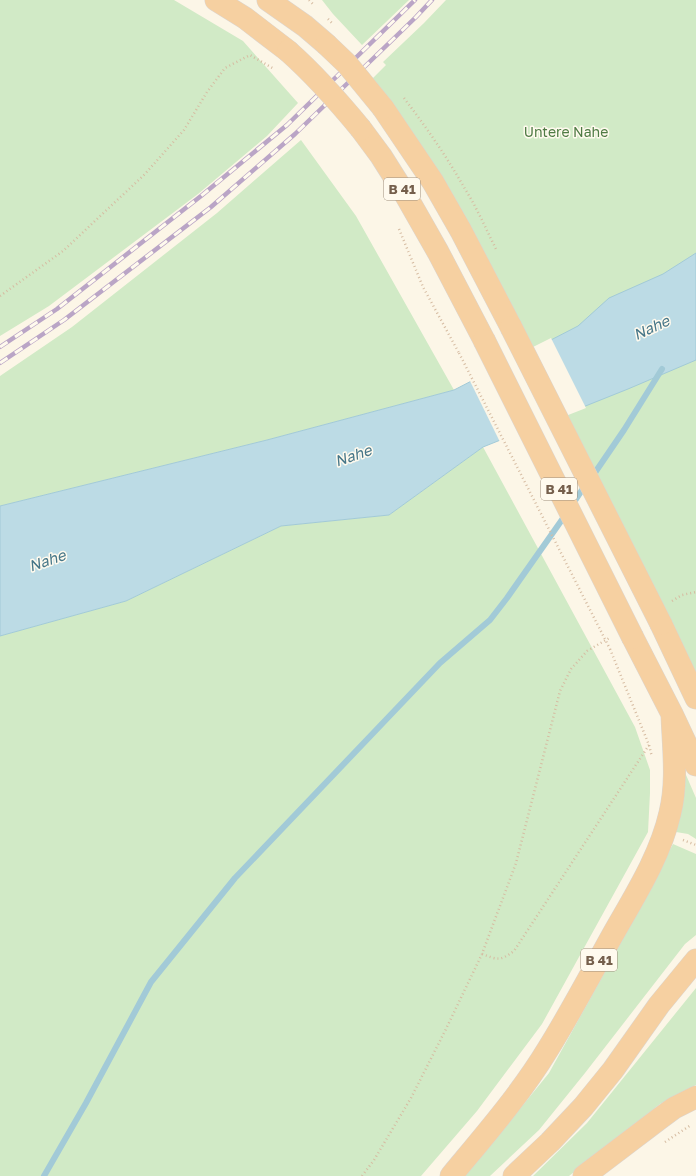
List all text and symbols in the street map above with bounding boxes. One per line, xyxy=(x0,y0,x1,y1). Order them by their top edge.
park label: Untere Nahe xyxy=(524,123,608,140)
road number: B 41 xyxy=(384,178,420,200)
water label: Nahe xyxy=(630,310,673,343)
water label: Nahe xyxy=(332,440,375,470)
road number: B 41 xyxy=(541,478,577,500)
water label: Nahe xyxy=(26,545,69,575)
road number: B 41 xyxy=(581,949,617,971)

